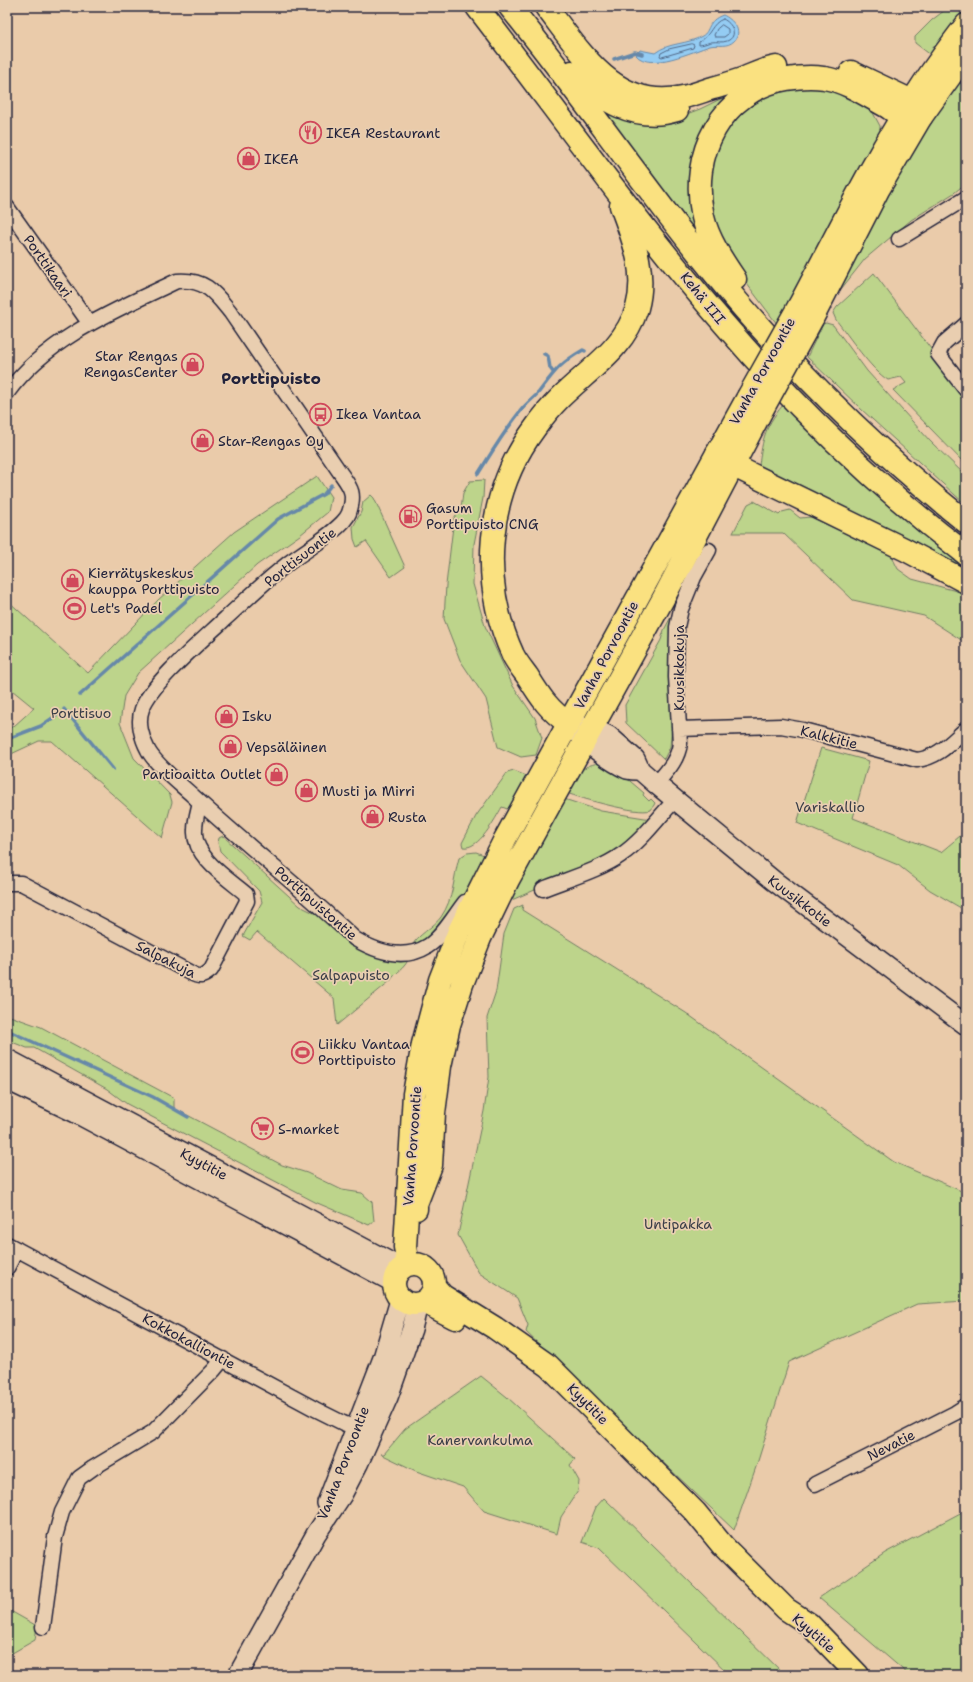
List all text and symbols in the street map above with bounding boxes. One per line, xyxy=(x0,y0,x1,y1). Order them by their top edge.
restaurant icon: IKEA Restaurant xyxy=(298,120,324,146)
place label: IKEA Restaurant xyxy=(326,124,440,142)
shop icon: IKEA xyxy=(235,146,261,172)
place label: IKEA xyxy=(264,150,299,168)
street label: Porttikaari xyxy=(20,231,76,301)
street label: Kehä III xyxy=(677,268,730,328)
street label: Vanha Porvoontie xyxy=(725,314,799,428)
place label: Star Rengas RengasCenter xyxy=(84,347,178,381)
shop icon: Star Rengas RengasCenter xyxy=(180,351,206,377)
district label: Porttipuisto xyxy=(221,368,321,389)
bus stop icon: Ikea Vantaa xyxy=(307,401,333,427)
place label: Ikea Vantaa xyxy=(336,405,421,423)
shop icon: Star-Rengas Oy xyxy=(190,428,216,454)
place label: Star-Rengas Oy xyxy=(218,432,324,450)
place label: Gasum Porttipuisto CNG xyxy=(426,499,539,533)
fuel station icon: Gasum Porttipuisto CNG xyxy=(398,503,424,529)
street label: Porttisuontie xyxy=(260,523,340,591)
place label: Kierrätyskeskus kauppa Porttipuisto xyxy=(88,564,220,598)
shop icon: Kierrätyskeskus kauppa Porttipuisto xyxy=(59,568,85,594)
sports icon: Let's Padel xyxy=(61,595,87,621)
street label: Vanha Porvoontie xyxy=(570,598,642,712)
place label: Let's Padel xyxy=(90,599,163,617)
street label: Kuusikkokuja xyxy=(670,625,688,711)
shop icon: Isku xyxy=(213,703,239,729)
park label: Porttisuo xyxy=(51,704,111,722)
place label: Isku xyxy=(242,707,272,725)
street label: Kalkkitie xyxy=(799,721,860,753)
shop icon: Vepsäläinen xyxy=(218,734,244,760)
place label: Vepsäläinen xyxy=(246,738,327,756)
shop icon: Partioaitta Outlet xyxy=(264,761,290,787)
place label: Partioaitta Outlet xyxy=(142,765,262,783)
shop icon: Musti ja Mirri xyxy=(294,778,320,804)
place label: Musti ja Mirri xyxy=(322,782,415,800)
park label: Variskallio xyxy=(795,798,865,816)
shop icon: Rusta xyxy=(360,804,386,830)
place label: Rusta xyxy=(388,808,427,826)
street label: Porttipuistontie xyxy=(271,862,361,944)
street label: Kuusikkotie xyxy=(764,871,836,931)
street label: Salpakuja xyxy=(133,936,199,982)
park label: Salpapuisto xyxy=(312,966,390,984)
place label: Liikku Vantaa Porttipuisto xyxy=(318,1035,410,1069)
sports icon: Liikku Vantaa Porttipuisto xyxy=(290,1039,316,1065)
street label: Vanha Porvoontie xyxy=(399,1085,425,1207)
supermarket icon: S-market xyxy=(249,1116,275,1142)
place label: S-market xyxy=(278,1120,339,1138)
street label: Kyytitie xyxy=(177,1144,231,1184)
park label: Untipakka xyxy=(644,1215,712,1233)
street label: Kokkokalliontie xyxy=(139,1309,239,1373)
street label: Kyytitie xyxy=(563,1379,613,1429)
street label: Vanha Porvoontie xyxy=(313,1404,373,1522)
street label: Nevatie xyxy=(864,1425,918,1465)
park label: Kanervankulma xyxy=(427,1431,533,1449)
street label: Kyytitie xyxy=(789,1609,839,1657)

